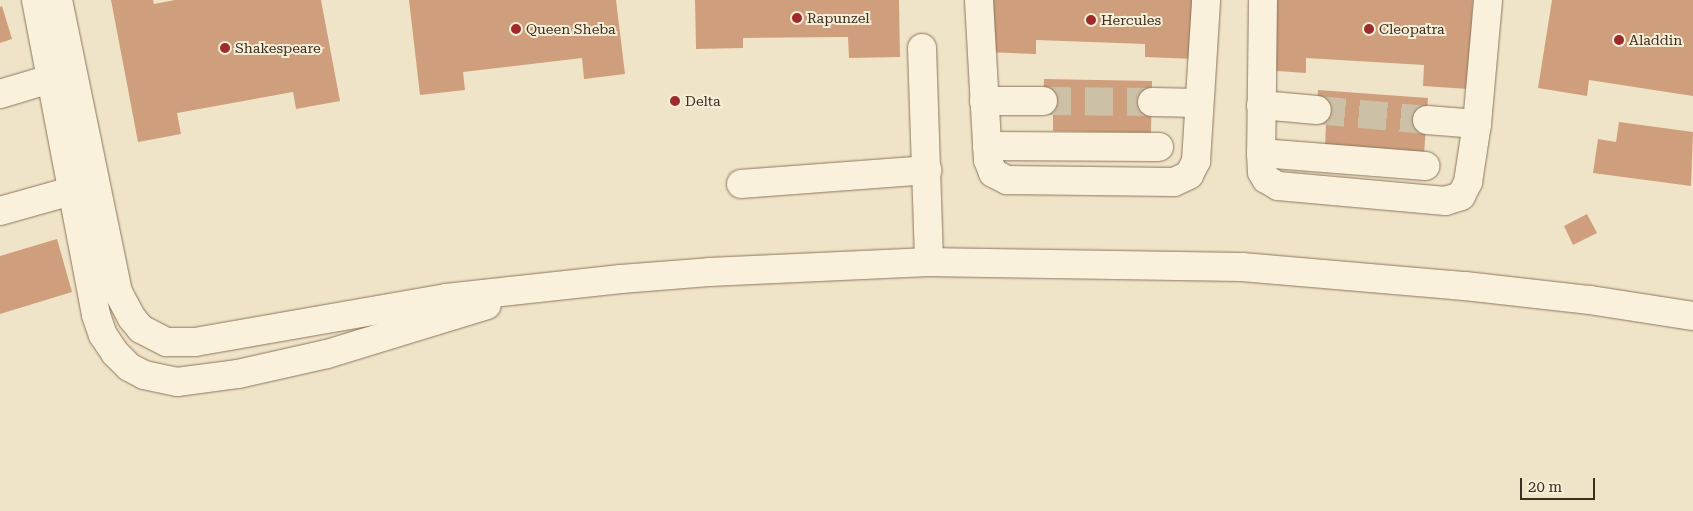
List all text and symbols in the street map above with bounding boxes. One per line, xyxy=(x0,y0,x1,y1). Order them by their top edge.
place label: Rapunzel xyxy=(807,10,870,26)
marker: Rapunzel xyxy=(791,12,803,24)
place label: Hercules xyxy=(1101,12,1161,28)
marker: Hercules xyxy=(1085,14,1097,26)
place label: Queen Sheba xyxy=(526,21,616,37)
place label: Cleopatra xyxy=(1379,21,1445,37)
marker: Queen Sheba xyxy=(510,23,522,35)
marker: Cleopatra xyxy=(1363,23,1375,35)
place label: Aladdin xyxy=(1629,32,1682,48)
marker: Aladdin xyxy=(1613,34,1625,46)
place label: Shakespeare xyxy=(235,40,321,56)
marker: Shakespeare xyxy=(219,42,231,54)
place label: Delta xyxy=(685,93,721,109)
marker: Delta xyxy=(669,95,681,107)
scale bar xyxy=(1523,468,1598,500)
text: 20 m xyxy=(1528,478,1562,496)

